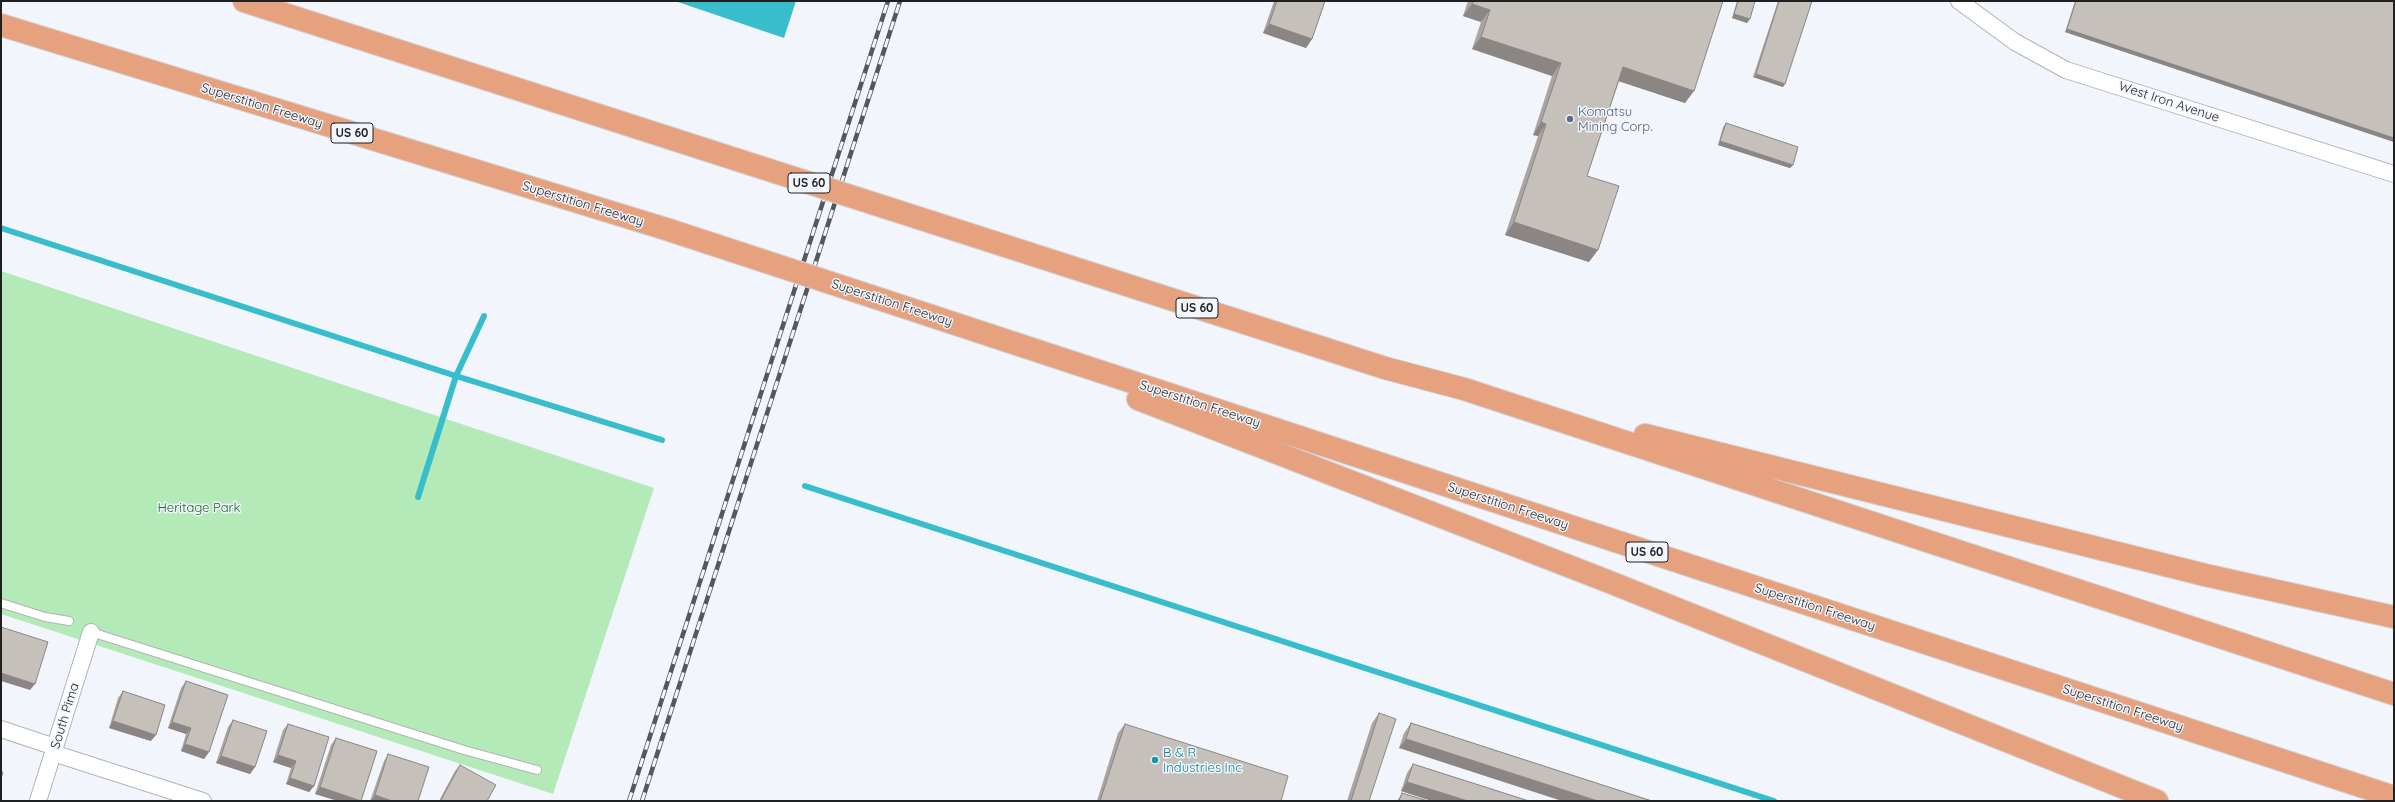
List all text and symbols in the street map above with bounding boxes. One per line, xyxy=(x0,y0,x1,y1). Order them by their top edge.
street label: West Iron Avenue xyxy=(2117,78,2221,126)
street label: Superstition Freeway xyxy=(199,80,325,132)
place label: Komatsu Mining Corp. xyxy=(1578,104,1653,135)
marker: Komatsu Mining Corp. xyxy=(1565,114,1575,124)
road number: US 60 xyxy=(331,123,373,143)
road number: US 60 xyxy=(788,173,830,193)
street label: Superstition Freeway xyxy=(520,178,646,230)
street label: Superstition Freeway xyxy=(830,276,954,330)
road number: US 60 xyxy=(1176,298,1218,318)
street label: Superstition Freeway xyxy=(1138,377,1262,431)
street label: Superstition Freeway xyxy=(1446,479,1570,533)
park label: Heritage Park xyxy=(157,500,241,516)
road number: US 60 xyxy=(1626,542,1668,562)
street label: Superstition Freeway xyxy=(1753,580,1877,634)
street label: South Pima xyxy=(48,681,82,751)
street label: Superstition Freeway xyxy=(2061,681,2185,735)
place label: B & R Industries Inc xyxy=(1163,745,1242,776)
marker: B & R Industries Inc xyxy=(1150,755,1160,765)

